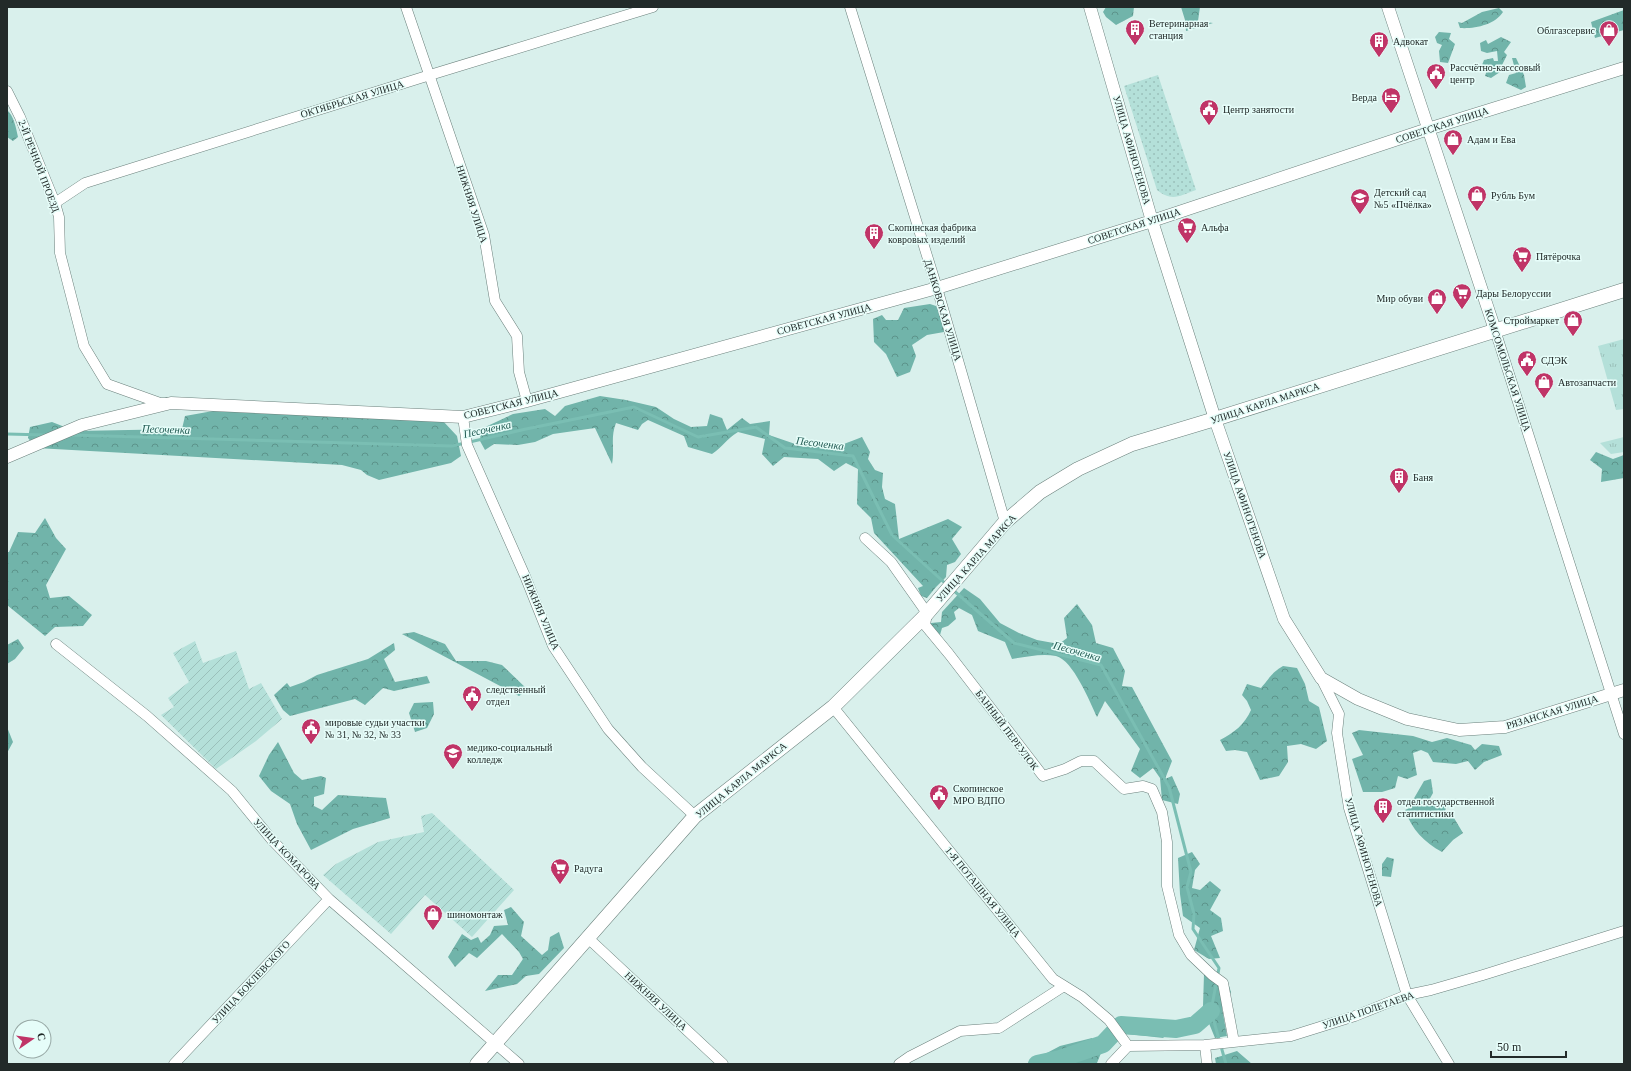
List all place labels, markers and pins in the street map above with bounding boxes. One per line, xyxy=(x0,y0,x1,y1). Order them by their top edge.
building icon: Ветеринарная станция xyxy=(1124,18,1146,46)
place label: Ветеринарная станция xyxy=(1149,18,1209,41)
shop icon: Облгазсервис xyxy=(1598,19,1620,47)
place label: Облгазсервис xyxy=(1537,25,1596,36)
building icon: Адвокат xyxy=(1368,30,1390,58)
place label: Адвокат xyxy=(1393,36,1429,47)
public building icon: Рассчётно-касссовый центр xyxy=(1425,62,1447,90)
place label: Рассчётно-касссовый центр xyxy=(1450,62,1541,85)
hotel icon: Верда xyxy=(1380,86,1402,114)
place label: Верда xyxy=(1351,92,1378,103)
public building icon: Центр занятости xyxy=(1198,98,1220,126)
place label: Центр занятости xyxy=(1223,104,1295,115)
shop icon: Адам и Ева xyxy=(1442,128,1464,156)
place label: Адам и Ева xyxy=(1467,134,1516,145)
shop icon: Рубль Бум xyxy=(1466,184,1488,212)
school or university icon: Детский сад №5 «Пчёлка» xyxy=(1349,187,1371,215)
place label: Детский сад №5 «Пчёлка» xyxy=(1374,187,1432,210)
place label: Рубль Бум xyxy=(1491,190,1536,201)
supermarket icon: Альфа xyxy=(1176,216,1198,244)
building icon: Скопинская фабрика ковровых изделий xyxy=(863,222,885,250)
place label: Скопинская фабрика ковровых изделий xyxy=(888,222,977,245)
place label: Альфа xyxy=(1201,222,1229,233)
supermarket icon: Пятёрочка xyxy=(1511,245,1533,273)
place label: Пятёрочка xyxy=(1536,251,1581,262)
supermarket icon: Дары Белоруссии xyxy=(1451,282,1473,310)
shop icon: Мир обуви xyxy=(1426,287,1448,315)
place label: Дары Белоруссии xyxy=(1476,288,1552,299)
place label: Мир обуви xyxy=(1376,293,1424,304)
shop icon: Строймаркет xyxy=(1562,309,1584,337)
place label: Строймаркет xyxy=(1504,315,1560,326)
public building icon: СДЭК xyxy=(1516,349,1538,377)
place label: СДЭК xyxy=(1541,355,1568,366)
shop icon: Автозапчасти xyxy=(1533,371,1555,399)
place label: Автозапчасти xyxy=(1558,377,1617,388)
building icon: Баня xyxy=(1388,466,1410,494)
place label: Баня xyxy=(1413,472,1434,483)
public building icon: следственный отдел xyxy=(461,684,483,712)
place label: следственный отдел xyxy=(486,684,546,707)
public building icon: мировые судьи участки № 31, № 32, № 33 xyxy=(300,717,322,745)
place label: мировые судьи участки № 31, № 32, № 33 xyxy=(325,717,425,740)
school or university icon: медико-социальный колледж xyxy=(442,742,464,770)
place label: медико-социальный колледж xyxy=(467,742,553,765)
public building icon: Скопинское МРО ВДПО xyxy=(928,783,950,811)
place label: Скопинское МРО ВДПО xyxy=(953,783,1005,806)
building icon: отдел государственной статитистики xyxy=(1372,796,1394,824)
place label: отдел государственной статитистики xyxy=(1397,796,1495,819)
supermarket icon: Радуга xyxy=(549,857,571,885)
place label: Радуга xyxy=(574,863,603,874)
shop icon: шиномонтаж xyxy=(422,903,444,931)
place label: шиномонтаж xyxy=(447,909,503,920)

